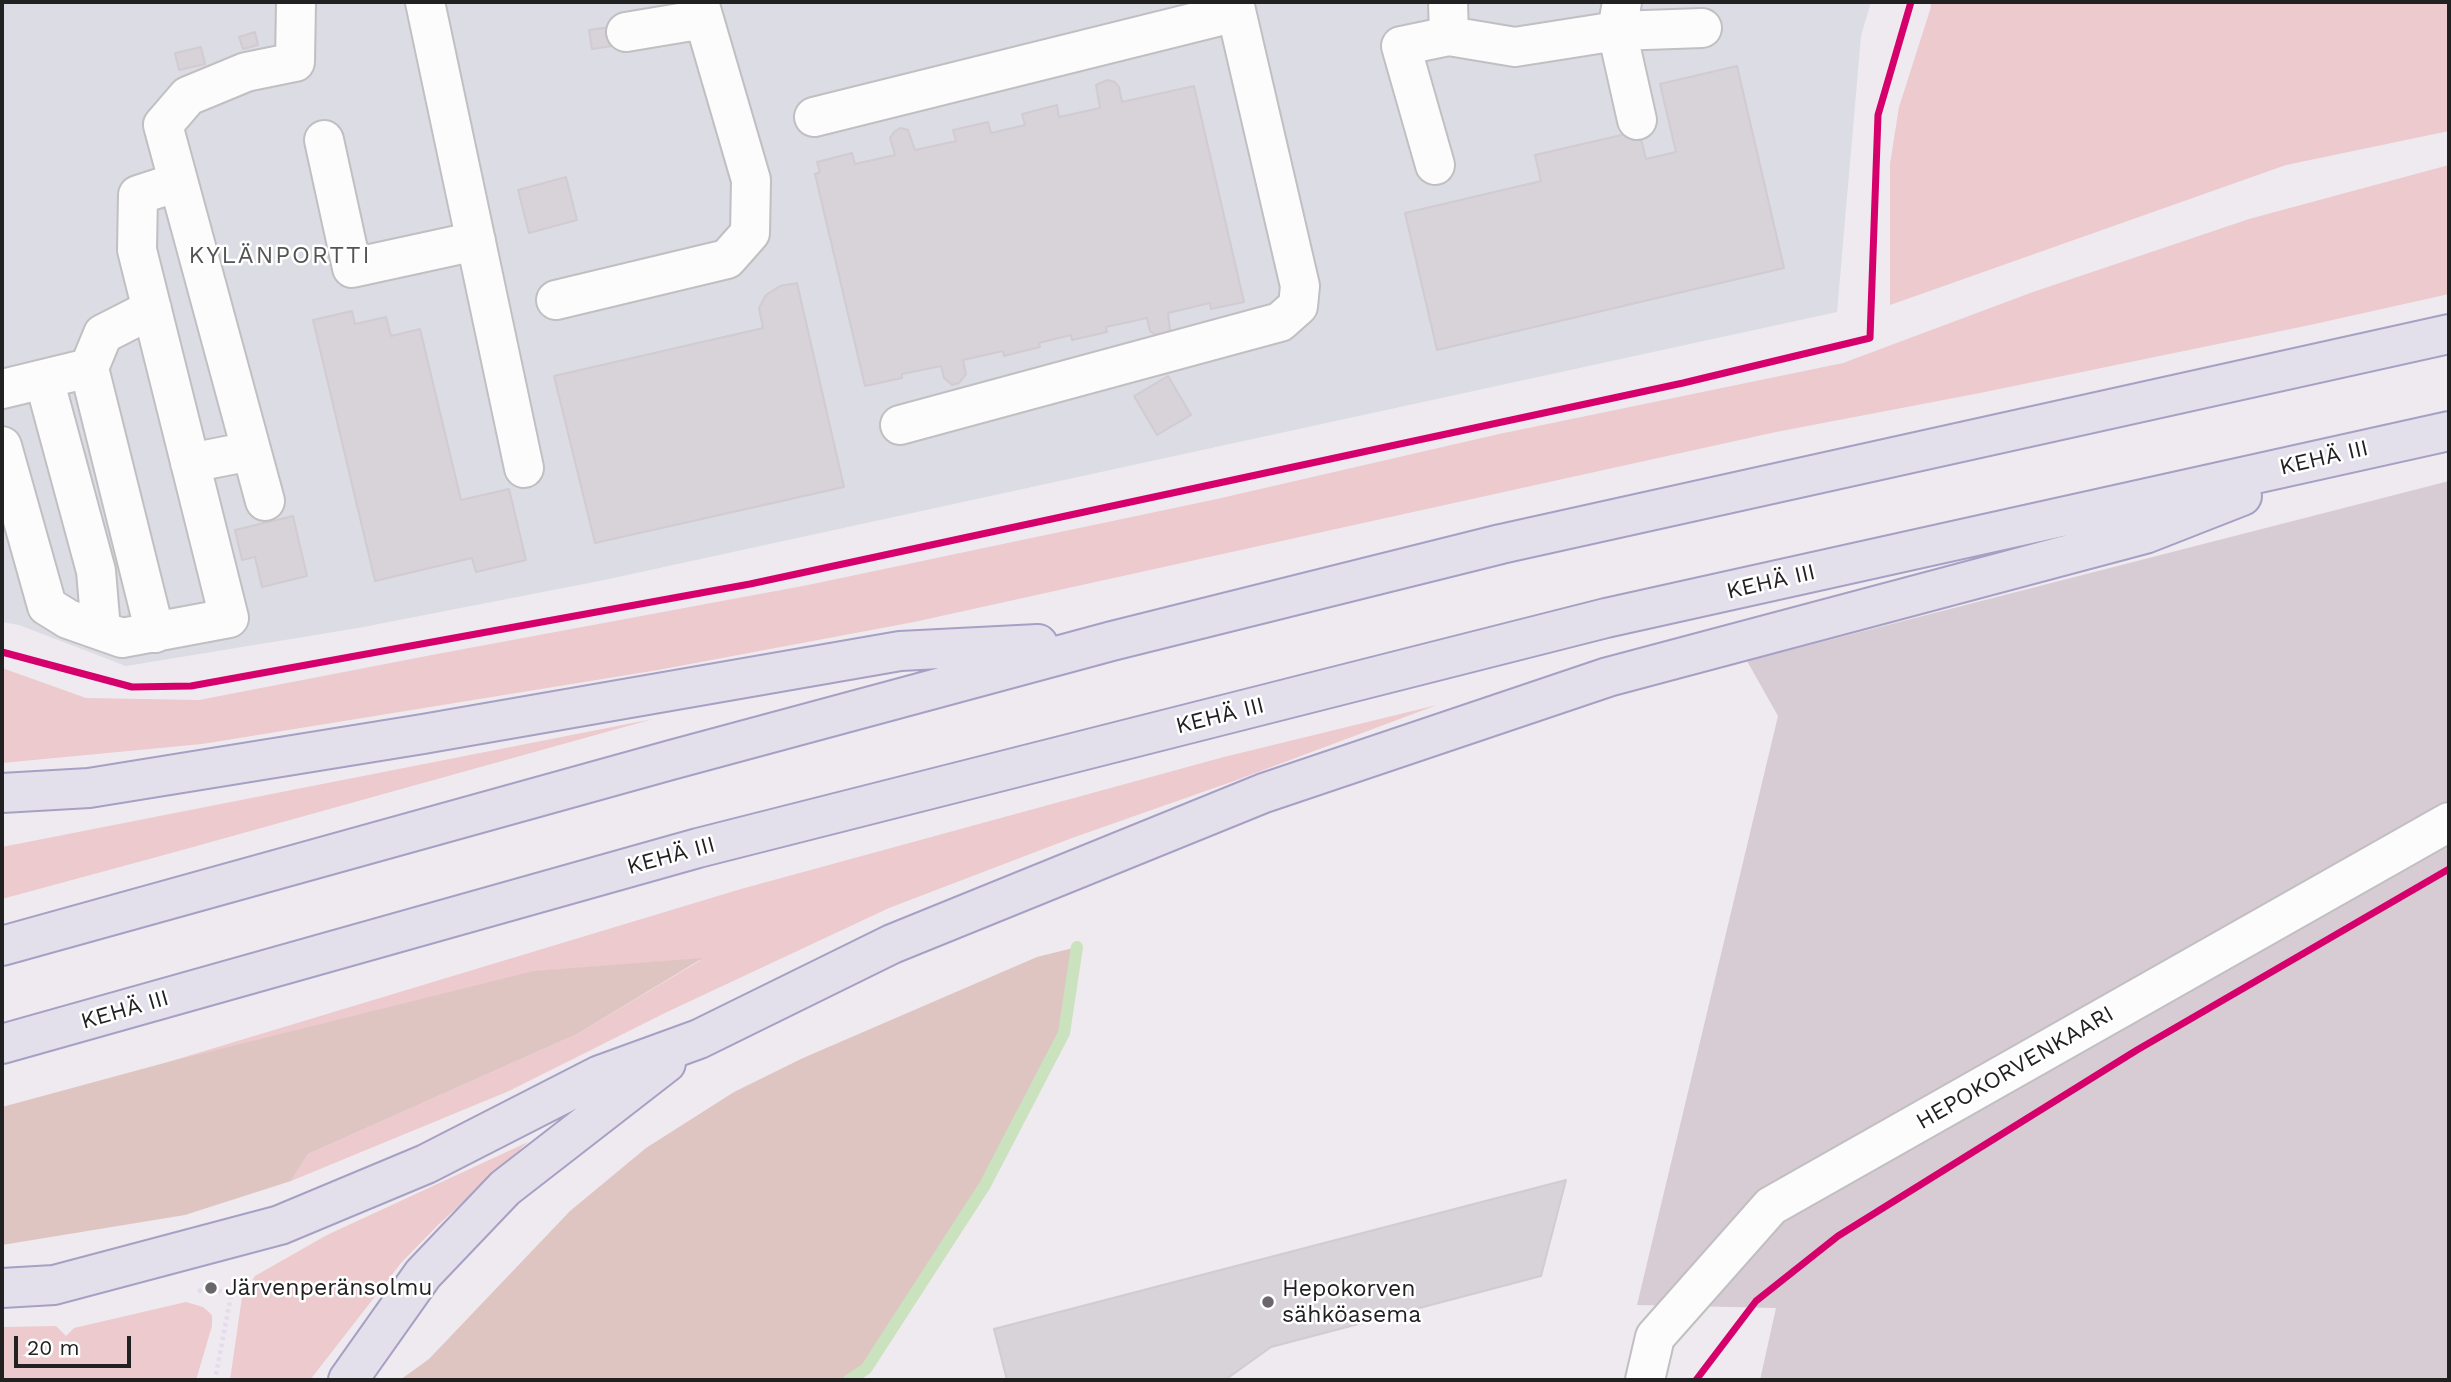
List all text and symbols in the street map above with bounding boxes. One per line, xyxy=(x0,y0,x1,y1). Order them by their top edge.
district label: KYLÄNPORTTI xyxy=(190,242,370,270)
street label: KEHÄ III xyxy=(2277,434,2371,482)
street label: KEHÄ III xyxy=(1724,558,1818,606)
street label: KEHÄ III xyxy=(1173,692,1267,740)
street label: KEHÄ III xyxy=(624,831,718,881)
street label: KEHÄ III xyxy=(78,984,172,1036)
street label: HEPOKORVENKAARI xyxy=(1911,1000,2119,1136)
place label: Järvenperänsolmu xyxy=(225,1274,433,1302)
place label: Hepokorven sähköasema xyxy=(1282,1275,1421,1329)
marker: Järvenperänsolmu xyxy=(203,1280,219,1296)
marker: Hepokorven sähköasema xyxy=(1260,1294,1276,1310)
scale bar xyxy=(18,1322,135,1366)
text: 20 m xyxy=(27,1335,79,1360)

